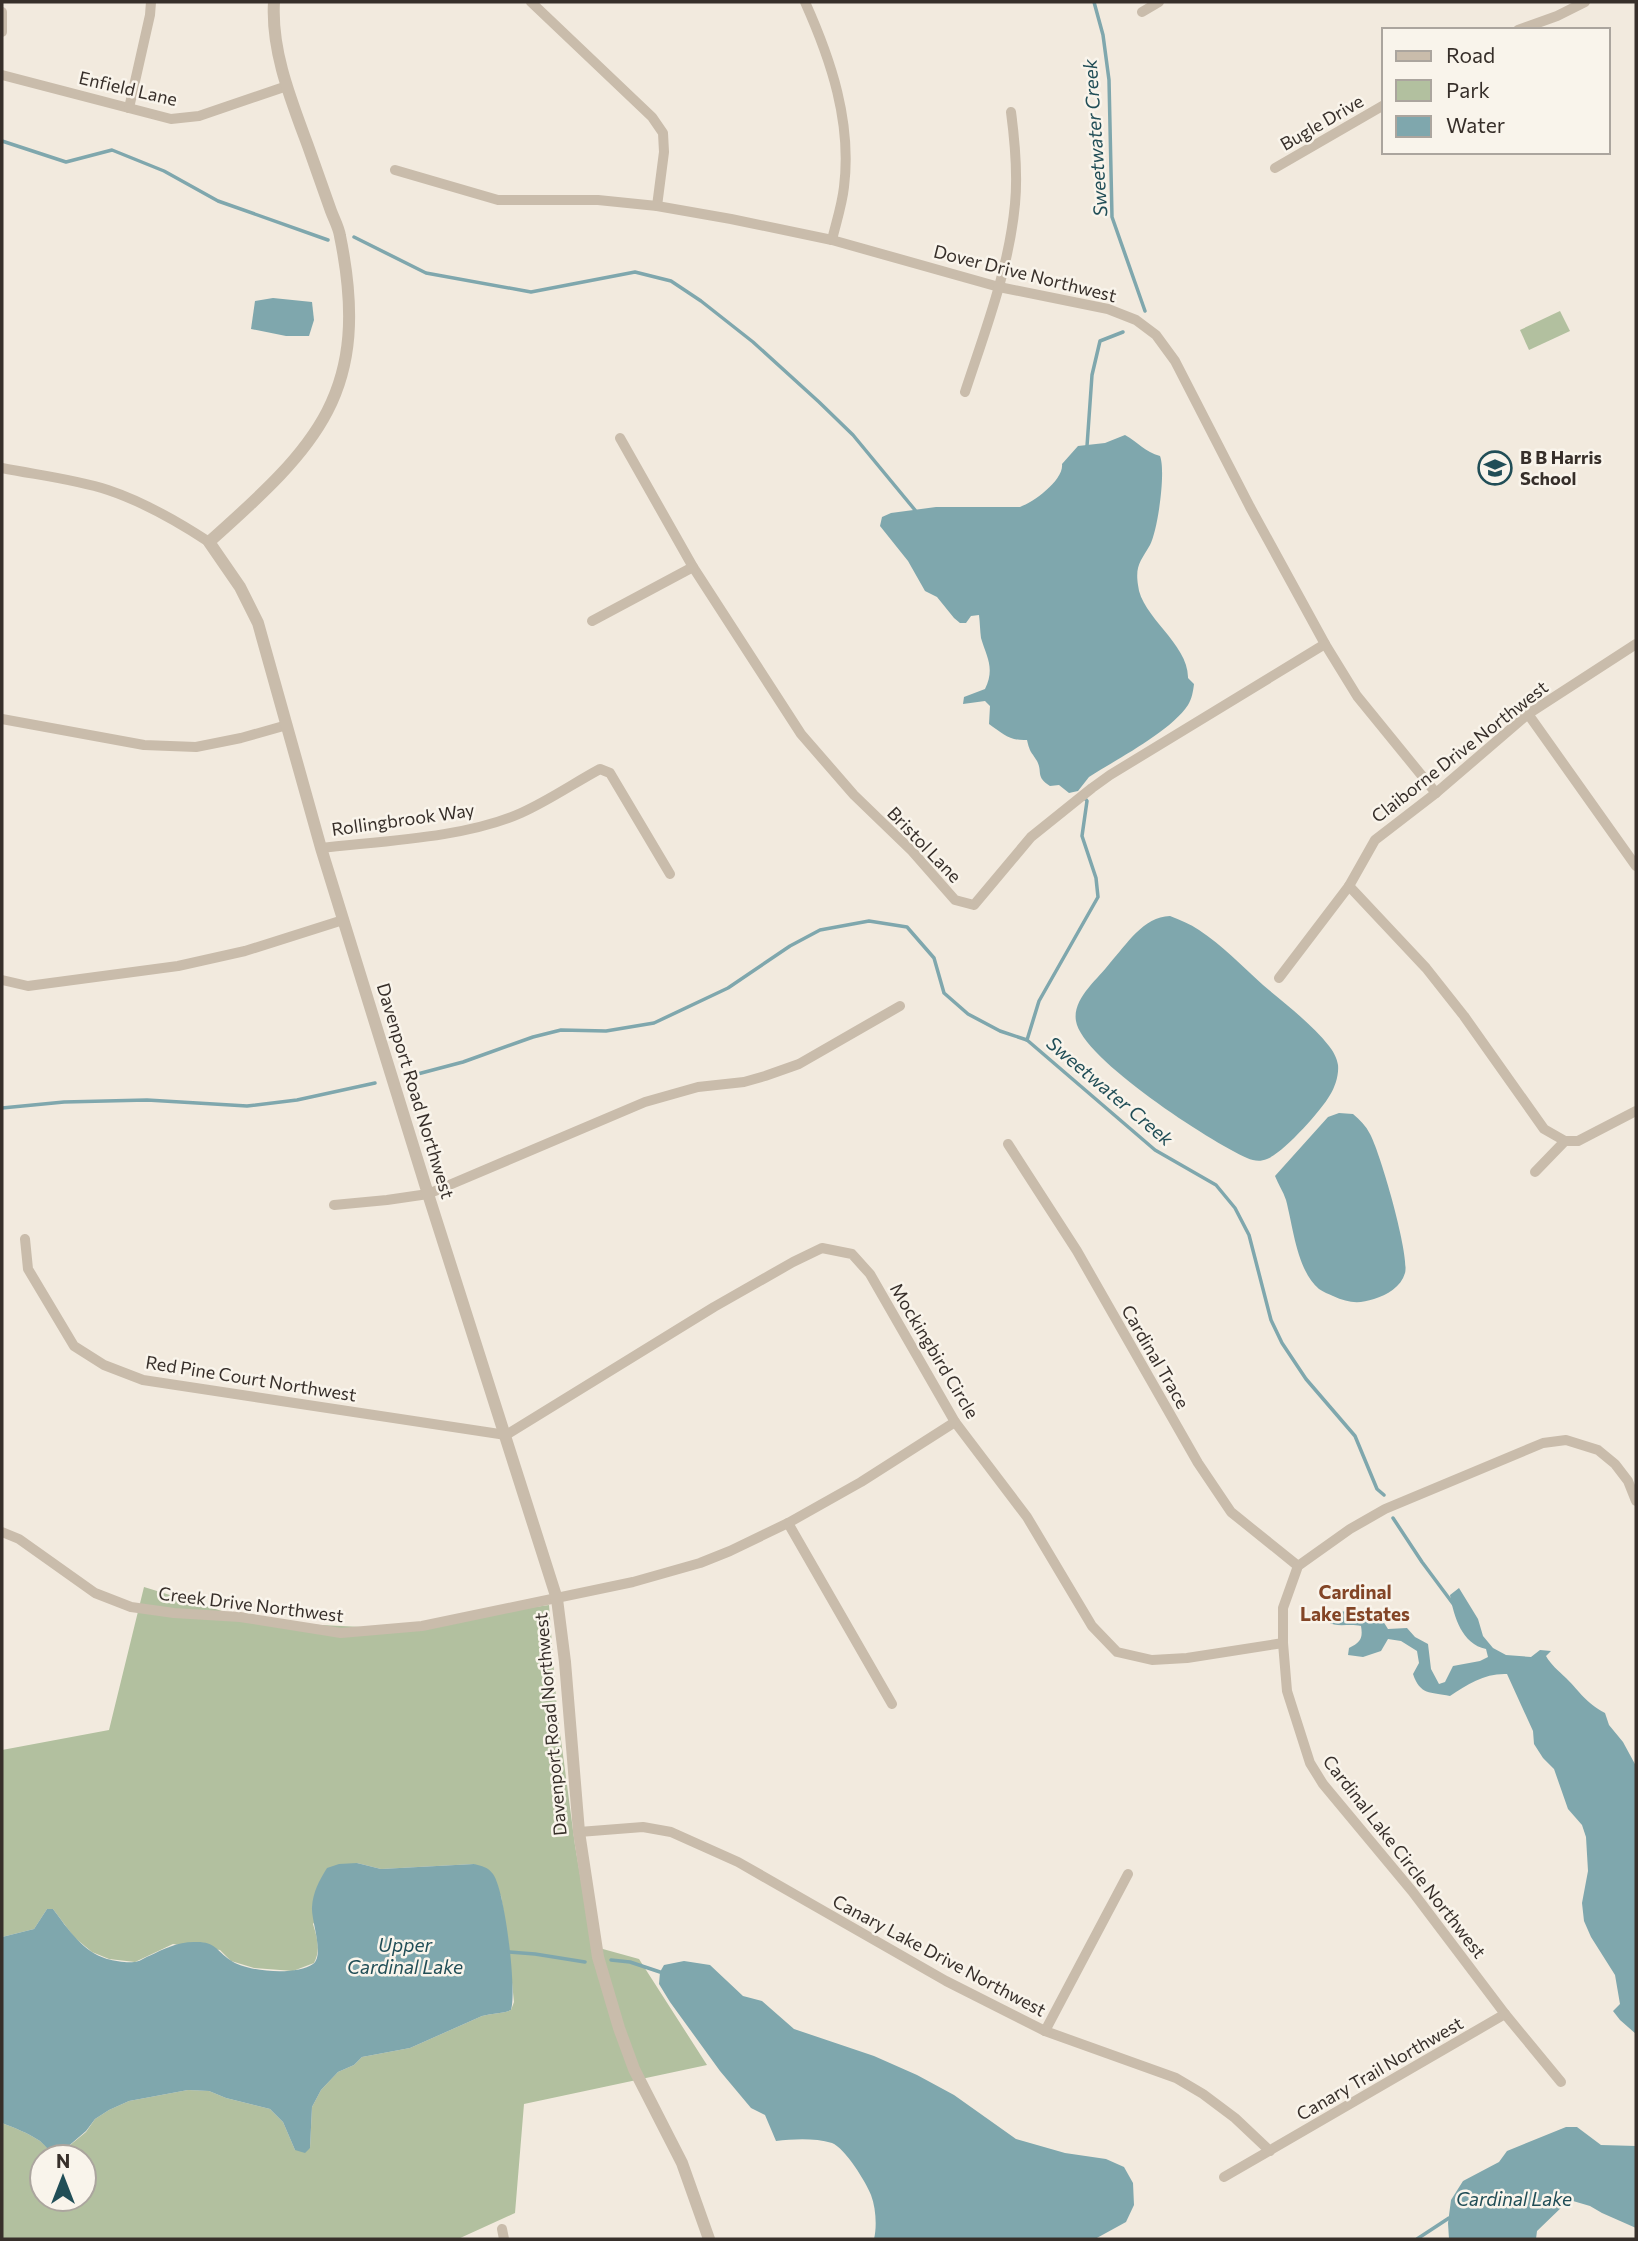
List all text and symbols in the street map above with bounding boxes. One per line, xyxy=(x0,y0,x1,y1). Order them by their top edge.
legend xyxy=(1382,28,1610,154)
text: Road xyxy=(1446,42,1495,67)
water label: Sweetwater Creek xyxy=(1077,58,1111,218)
street label: Enfield Lane xyxy=(77,66,180,110)
text: Park xyxy=(1446,77,1490,102)
street label: Bugle Drive xyxy=(1276,89,1367,155)
text: Water xyxy=(1446,112,1505,137)
street label: Dover Drive Northwest xyxy=(931,240,1119,306)
place label: B B Harris School xyxy=(1520,446,1602,489)
school or university icon: B B Harris School xyxy=(1476,449,1514,487)
street label: Claiborne Drive Northwest xyxy=(1367,675,1552,827)
street label: Rollingbrook Way xyxy=(330,798,476,840)
street label: Bristol Lane xyxy=(883,802,966,887)
street label: Davenport Road Northwest xyxy=(373,980,459,1201)
water label: Sweetwater Creek xyxy=(1042,1031,1179,1151)
street label: Mockingbird Circle xyxy=(886,1279,984,1422)
street label: Cardinal Trace xyxy=(1117,1301,1194,1412)
street label: Red Pine Court Northwest xyxy=(144,1350,358,1406)
district label: Cardinal Lake Estates xyxy=(1300,1580,1410,1625)
street label: Creek Drive Northwest xyxy=(157,1582,345,1626)
street label: Davenport Road Northwest xyxy=(529,1611,571,1837)
street label: Cardinal Lake Circle Northwest xyxy=(1319,1750,1491,1962)
street label: Canary Lake Drive Northwest xyxy=(829,1889,1050,2021)
water label: Upper Cardinal Lake xyxy=(347,1933,463,1978)
street label: Canary Trail Northwest xyxy=(1292,2011,1467,2125)
north arrow xyxy=(28,2143,98,2213)
text: N xyxy=(56,2149,70,2172)
water label: Cardinal Lake xyxy=(1456,2187,1572,2210)

